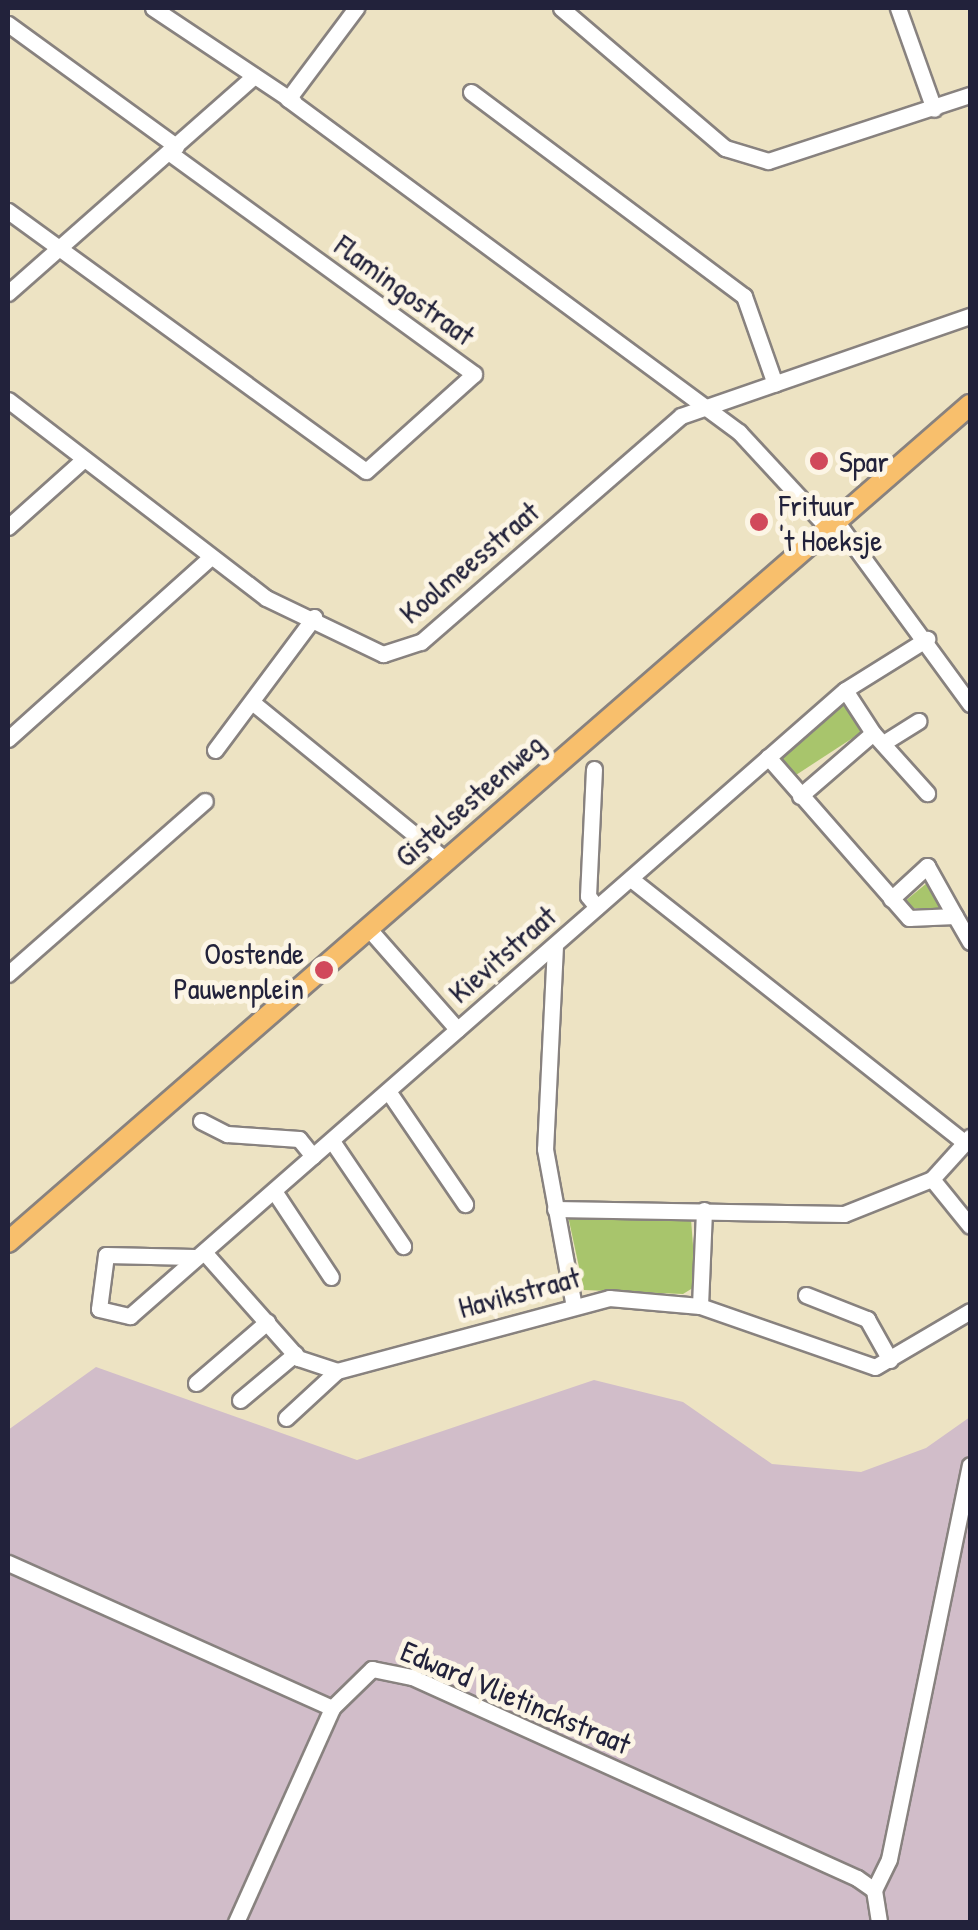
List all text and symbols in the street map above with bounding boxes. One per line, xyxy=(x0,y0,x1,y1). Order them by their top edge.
street label: Flamingostraat xyxy=(328,227,482,353)
place label: Spar xyxy=(839,443,889,479)
marker: Spar xyxy=(808,450,830,472)
place label: Frituur 't Hoeksje xyxy=(779,487,882,558)
street label: Koolmeesstraat xyxy=(392,493,546,631)
marker: Frituur 't Hoeksje xyxy=(748,511,770,533)
street label: Gistelsesteenweg xyxy=(387,726,551,874)
street label: Kievitstraat xyxy=(441,898,563,1010)
place label: Oostende Pauwenplein xyxy=(173,935,304,1006)
marker: Oostende Pauwenplein xyxy=(313,959,335,981)
street label: Havikstraat xyxy=(454,1259,584,1325)
street label: Edward Vlietinckstraat xyxy=(396,1632,636,1762)

